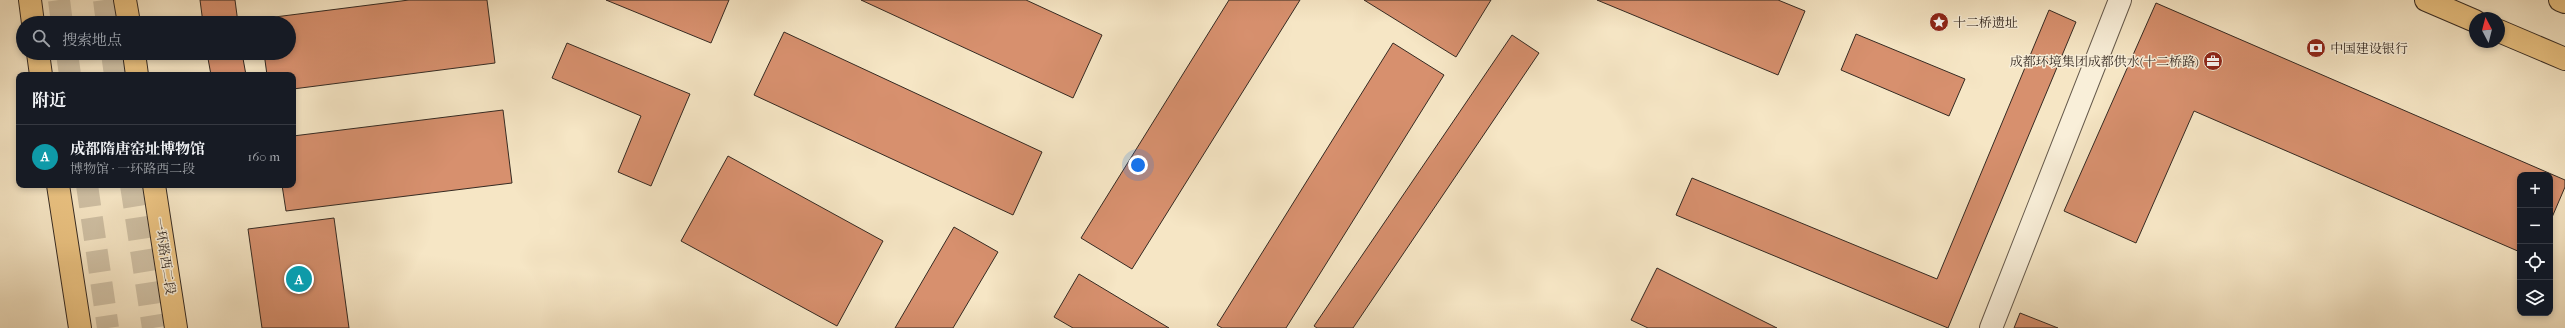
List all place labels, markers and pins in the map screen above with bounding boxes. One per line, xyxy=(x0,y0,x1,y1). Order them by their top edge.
place icon: 十二桥遗址 xyxy=(1928,11,1950,33)
place label: 十二桥遗址 xyxy=(1953,15,2018,30)
bank icon: 中国建设银行 xyxy=(2305,37,2327,59)
place label: 中国建设银行 xyxy=(2330,41,2408,56)
office icon: 成都环境集团成都供水(十二桥路) xyxy=(2202,50,2224,72)
place label: 成都环境集团成都供水(十二桥路) xyxy=(2010,54,2199,69)
pin: A xyxy=(286,264,312,294)

